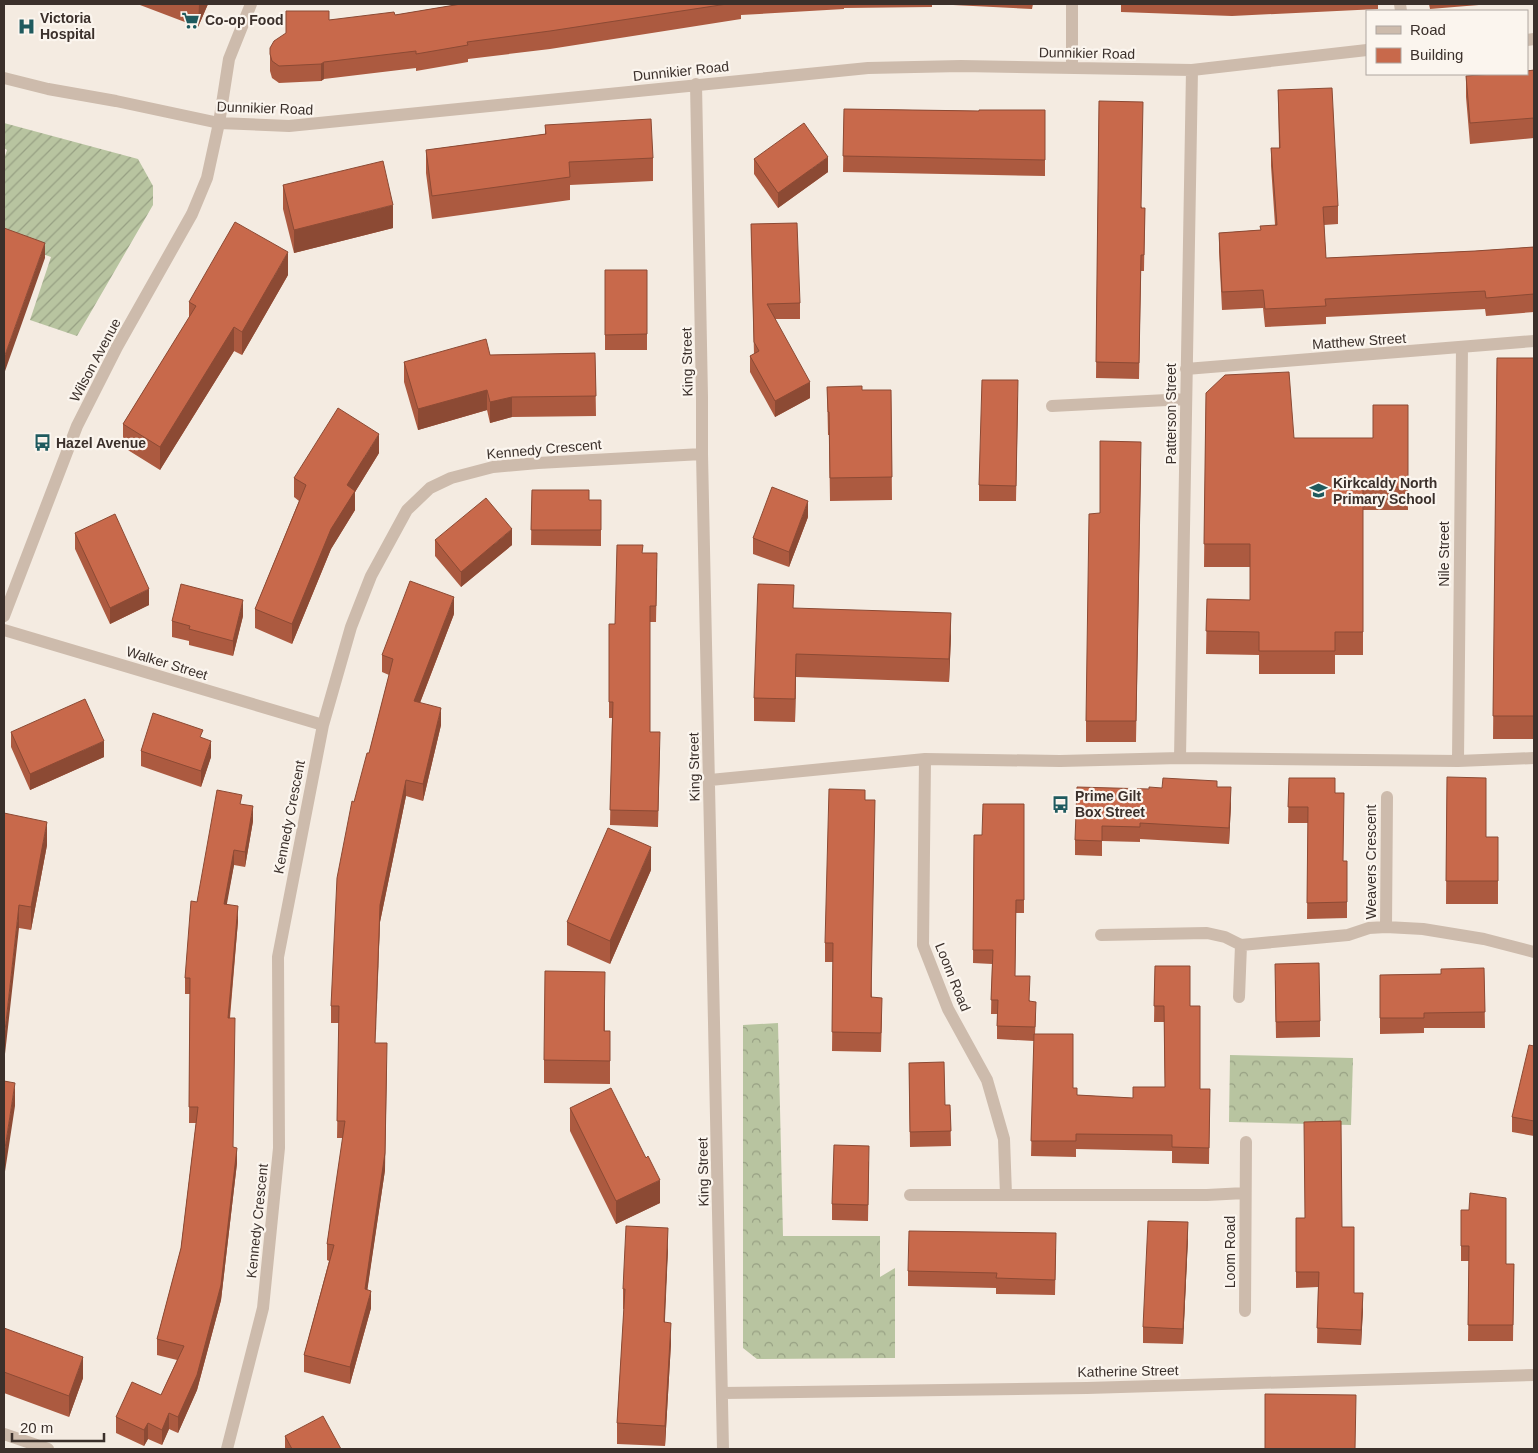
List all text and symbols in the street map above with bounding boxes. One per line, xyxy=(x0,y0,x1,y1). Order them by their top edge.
place label: Victoria Hospital xyxy=(40,10,95,42)
supermarket icon: Co-op Food xyxy=(181,10,201,30)
legend xyxy=(1366,10,1528,75)
place label: Co-op Food xyxy=(205,12,284,28)
hospital icon: Victoria Hospital xyxy=(16,16,36,36)
text: Road xyxy=(1410,21,1446,38)
street label: Dunnikier Road xyxy=(1039,44,1135,62)
text: Building xyxy=(1410,46,1463,63)
street label: Dunnikier Road xyxy=(632,58,730,84)
street label: Dunnikier Road xyxy=(217,98,313,118)
street label: Wilson Avenue xyxy=(66,315,124,405)
street label: King Street xyxy=(678,327,696,397)
street label: Matthew Street xyxy=(1311,330,1407,352)
street label: Patterson Street xyxy=(1163,363,1179,465)
bus stop icon: Hazel Avenue xyxy=(32,433,52,453)
place label: Hazel Avenue xyxy=(56,435,146,451)
street label: Kennedy Crescent xyxy=(486,436,602,462)
place label: Kirkcaldy North Primary School xyxy=(1333,475,1437,507)
school or university icon: Kirkcaldy North Primary School xyxy=(1309,481,1329,501)
street label: Nile Street xyxy=(1436,521,1452,587)
street label: Walker Street xyxy=(124,643,210,683)
street label: King Street xyxy=(685,732,703,802)
street label: Kennedy Crescent xyxy=(270,759,308,875)
place label: Prime Gilt Box Street xyxy=(1075,788,1145,820)
bus stop icon: Prime Gilt Box Street xyxy=(1051,794,1071,814)
street label: Weavers Crescent xyxy=(1363,804,1379,919)
street label: Loom Road xyxy=(932,940,974,1014)
street label: King Street xyxy=(694,1137,712,1207)
street label: Kennedy Crescent xyxy=(243,1163,271,1279)
street label: Loom Road xyxy=(1222,1216,1238,1288)
street label: Katherine Street xyxy=(1077,1362,1179,1380)
scale bar xyxy=(12,1410,105,1442)
text: 20 m xyxy=(20,1419,53,1436)

